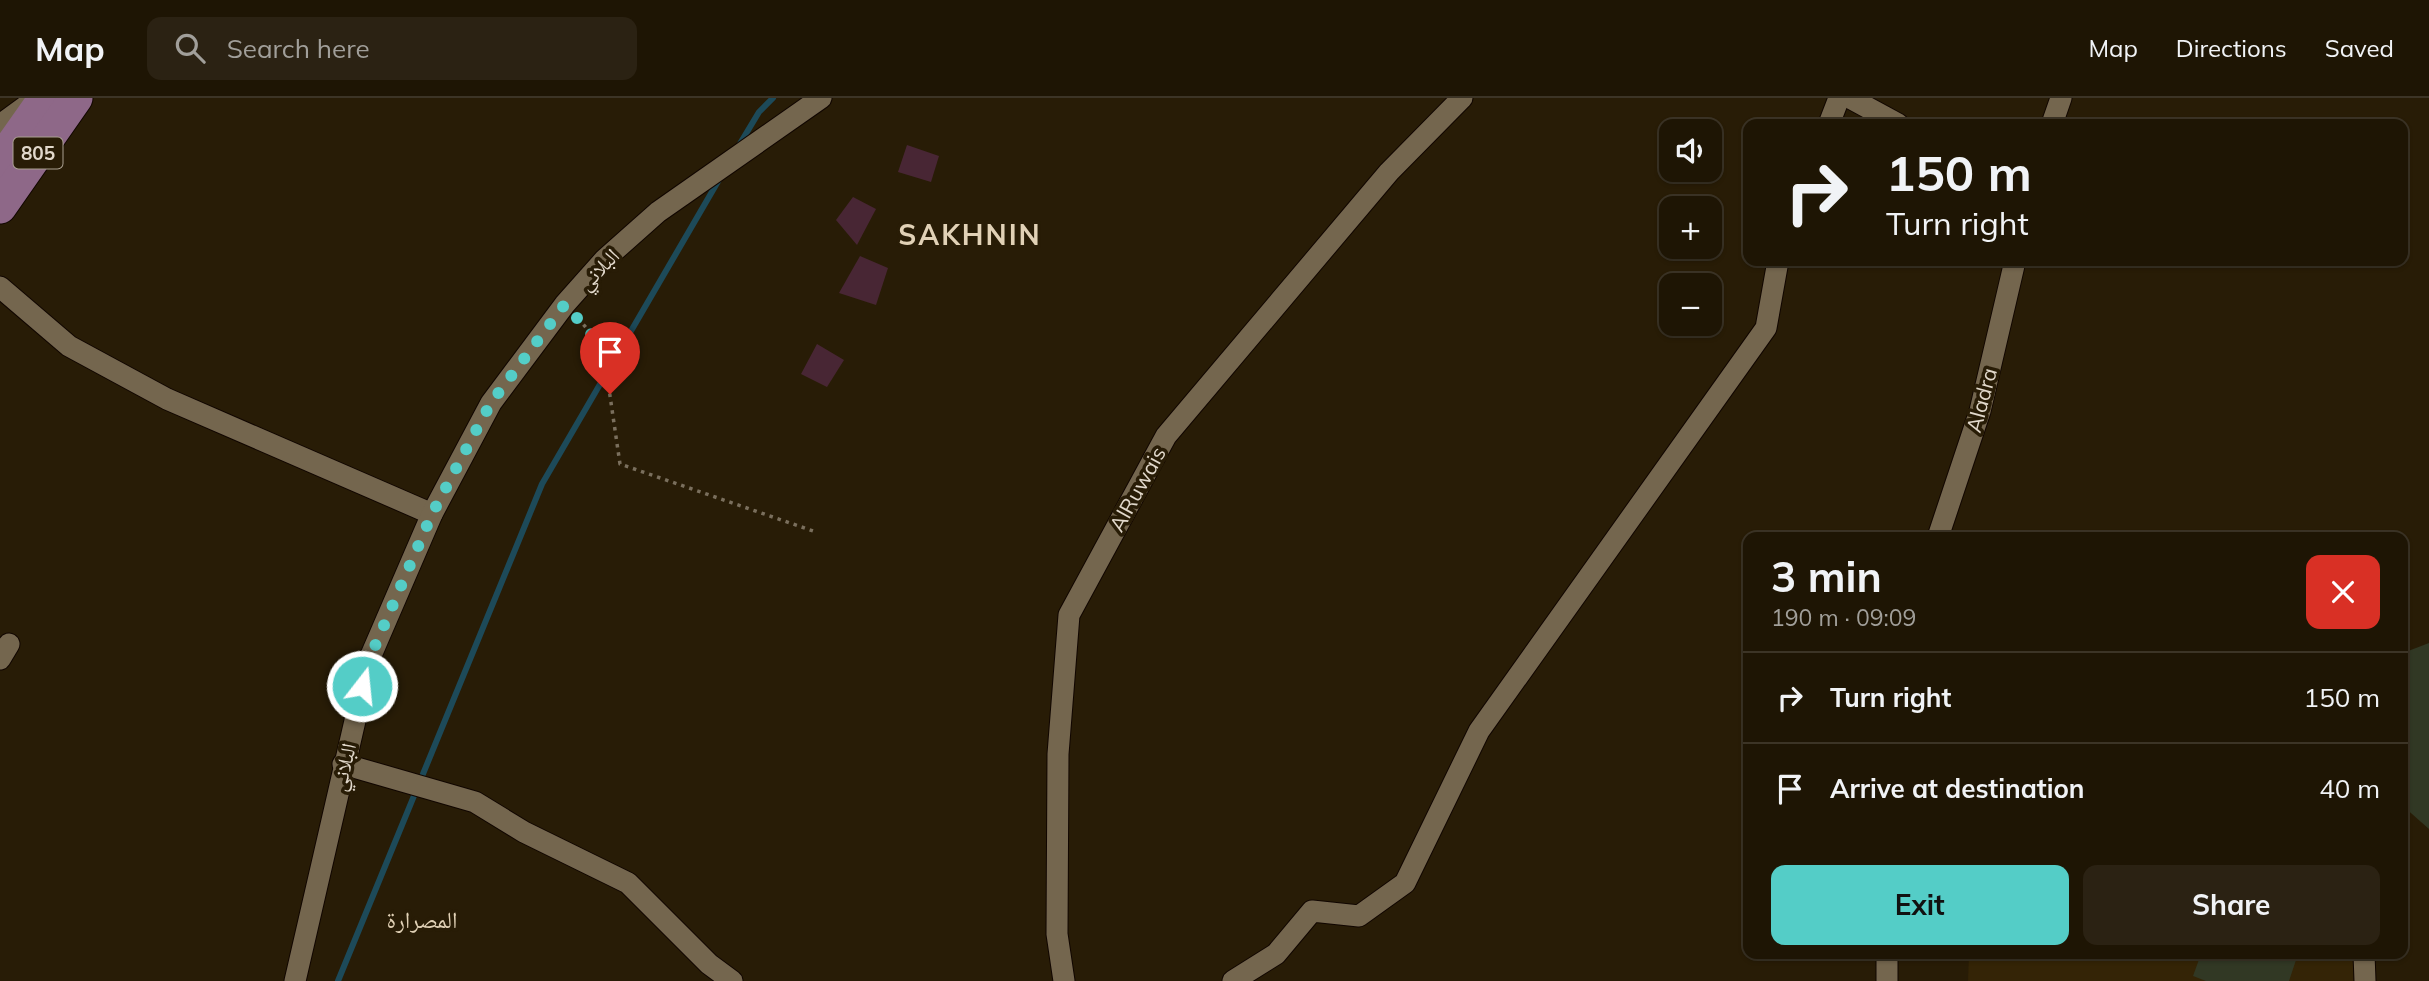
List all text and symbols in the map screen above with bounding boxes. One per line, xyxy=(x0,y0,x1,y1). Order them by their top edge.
search box xyxy=(147,17,637,80)
text: Map xyxy=(35,28,105,69)
icon: search xyxy=(171,29,209,67)
text: Search here xyxy=(227,32,370,65)
text: Map xyxy=(2088,33,2138,63)
text: Directions xyxy=(2176,33,2287,63)
text: Saved xyxy=(2325,33,2394,63)
map controls xyxy=(1659,119,1722,336)
button: sound xyxy=(1659,119,1722,182)
road number: 805 xyxy=(14,138,62,168)
text: 150 m xyxy=(1886,142,2032,203)
icon: right xyxy=(1771,147,1862,238)
button: + xyxy=(1659,196,1722,259)
text: Turn right xyxy=(1886,203,2029,243)
district label: SAKHNIN xyxy=(898,217,1042,252)
street label: البلاني xyxy=(572,242,627,299)
button: − xyxy=(1659,273,1722,336)
pin xyxy=(580,322,640,394)
icon: arrive xyxy=(591,333,629,371)
street label: Aladra xyxy=(1960,365,2002,435)
street label: AlRuwais xyxy=(1103,442,1171,536)
text: 3 min xyxy=(1771,550,1882,603)
button: close xyxy=(2306,555,2380,629)
text: 190 m · 09:09 xyxy=(1771,603,1916,632)
position arrow xyxy=(325,649,399,723)
icon: right xyxy=(1771,679,1809,717)
text: Turn right xyxy=(1830,681,1951,714)
text: 150 m xyxy=(2304,681,2380,714)
street label: البلاني xyxy=(325,740,365,795)
icon: arrive xyxy=(1771,770,1809,808)
text: Arrive at destination xyxy=(1830,772,2085,805)
text: 40 m xyxy=(2319,772,2380,805)
button: Exit xyxy=(1771,865,2069,945)
button: Share xyxy=(2083,865,2380,945)
district label: المصرارة xyxy=(387,905,457,934)

